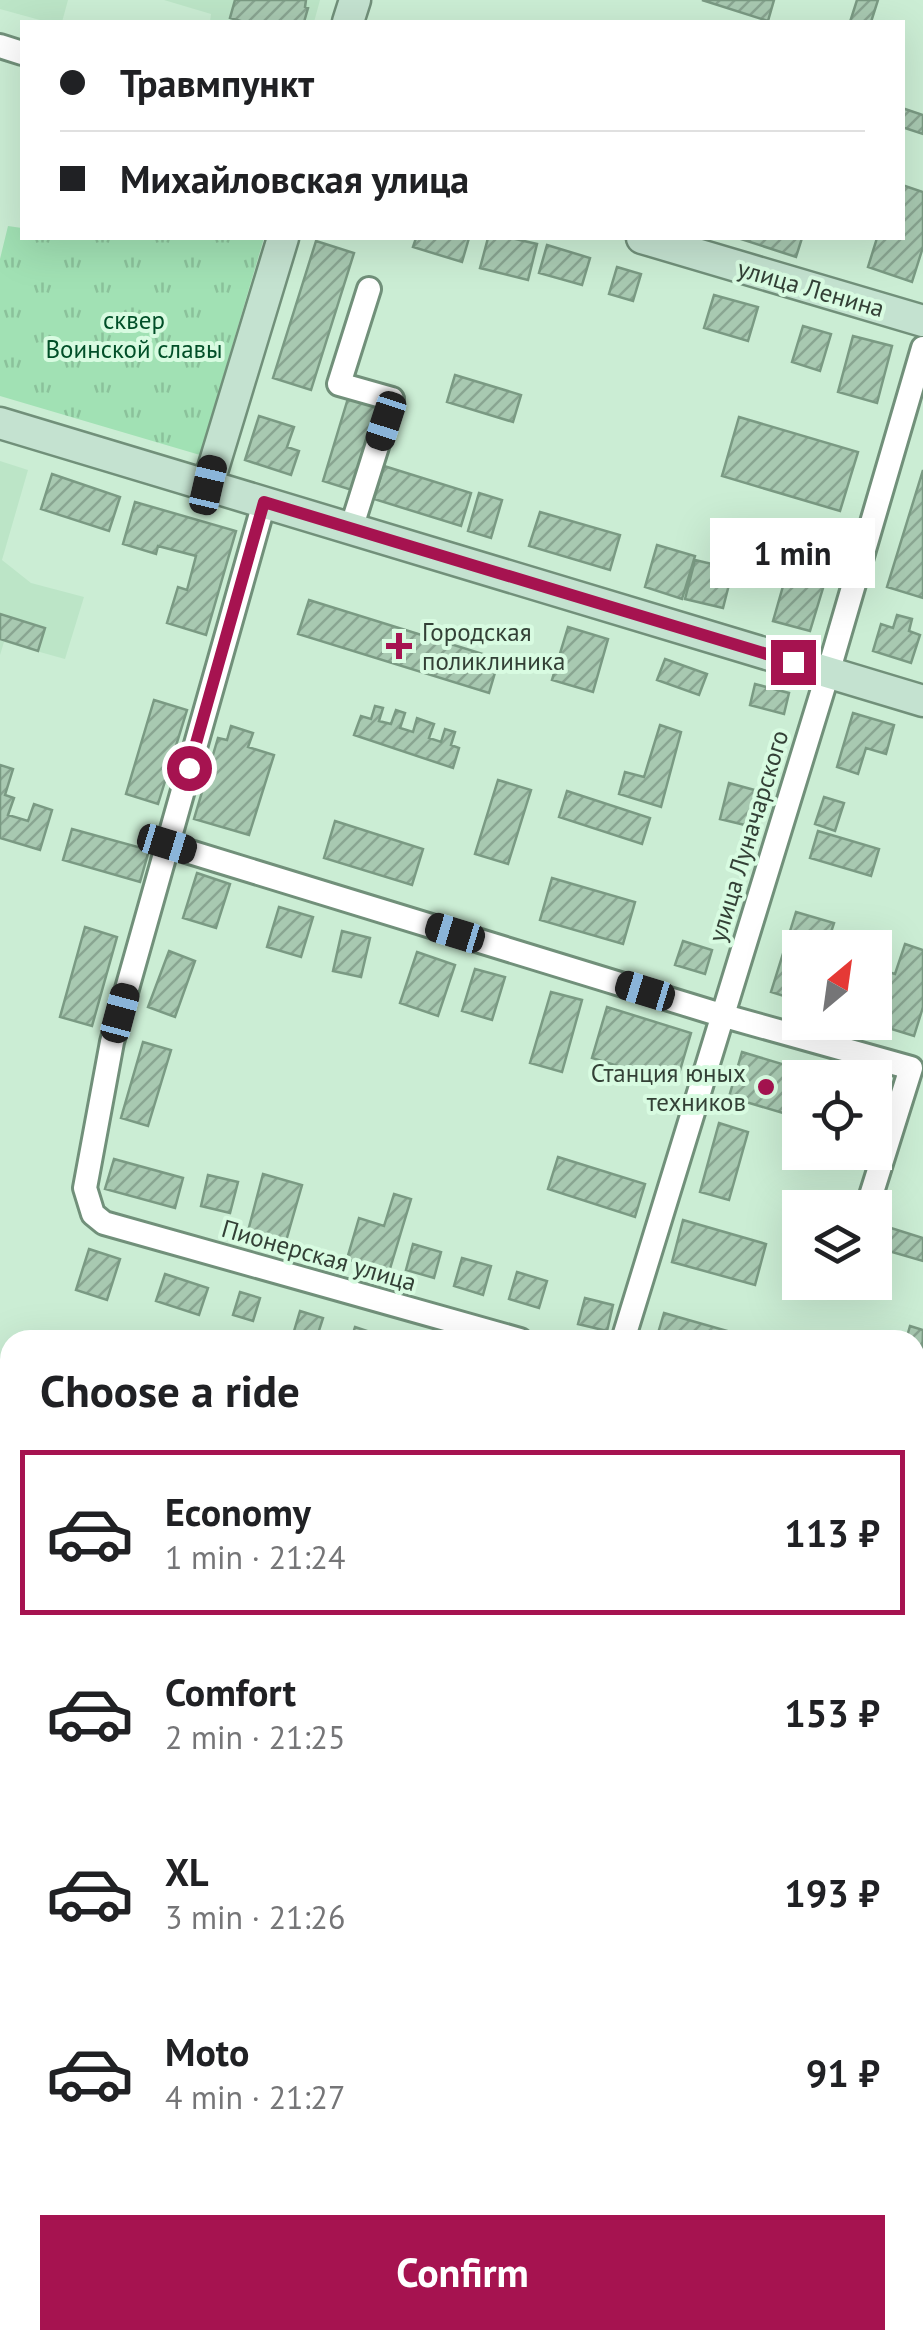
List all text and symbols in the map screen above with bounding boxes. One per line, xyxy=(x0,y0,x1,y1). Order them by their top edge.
text: Травмпункт xyxy=(120,58,314,107)
text: Михайловская улица xyxy=(120,154,469,203)
street label: улица Ленина xyxy=(734,252,888,324)
park label: сквер Воинской славы xyxy=(45,304,223,365)
car xyxy=(362,388,410,454)
car xyxy=(187,452,229,518)
callout: 1 min xyxy=(710,517,876,587)
text: 1 min xyxy=(753,532,832,574)
place label: Городская поликлиника xyxy=(422,616,565,677)
marker: Городская поликлиника xyxy=(386,633,412,659)
route end xyxy=(771,640,816,685)
street label: улица Луначарского xyxy=(701,726,795,946)
route start xyxy=(167,746,212,791)
car xyxy=(134,821,200,867)
car xyxy=(422,910,488,956)
north arrow xyxy=(782,930,892,1040)
map controls xyxy=(782,930,892,1300)
car xyxy=(612,968,678,1014)
car xyxy=(98,980,142,1046)
place label: Станция юных техников xyxy=(591,1057,746,1118)
button: locate xyxy=(782,1060,892,1170)
marker: Станция юных техников xyxy=(755,1076,777,1098)
button: layers xyxy=(782,1190,892,1300)
street label: Пионерская улица xyxy=(218,1212,420,1298)
text: Choose a ride xyxy=(40,1361,300,1419)
text: Economy xyxy=(165,1487,311,1536)
icon: car xyxy=(45,1488,135,1578)
text: 113 ₽ xyxy=(784,1508,880,1557)
text: 1 min · 21:24 xyxy=(165,1536,345,1578)
text: Comfort xyxy=(165,1667,296,1716)
icon: car xyxy=(45,1668,135,1758)
text: 153 ₽ xyxy=(784,1688,880,1737)
text: 2 min · 21:25 xyxy=(165,1716,345,1758)
text: XL xyxy=(165,1847,209,1896)
icon: car xyxy=(45,1848,135,1938)
text: 193 ₽ xyxy=(784,1868,880,1917)
text: 3 min · 21:26 xyxy=(165,1896,345,1938)
text: Moto xyxy=(165,2027,249,2076)
icon: car xyxy=(45,2028,135,2118)
text: 91 ₽ xyxy=(806,2048,880,2097)
text: 4 min · 21:27 xyxy=(165,2076,345,2118)
button: Confirm xyxy=(40,2215,885,2330)

